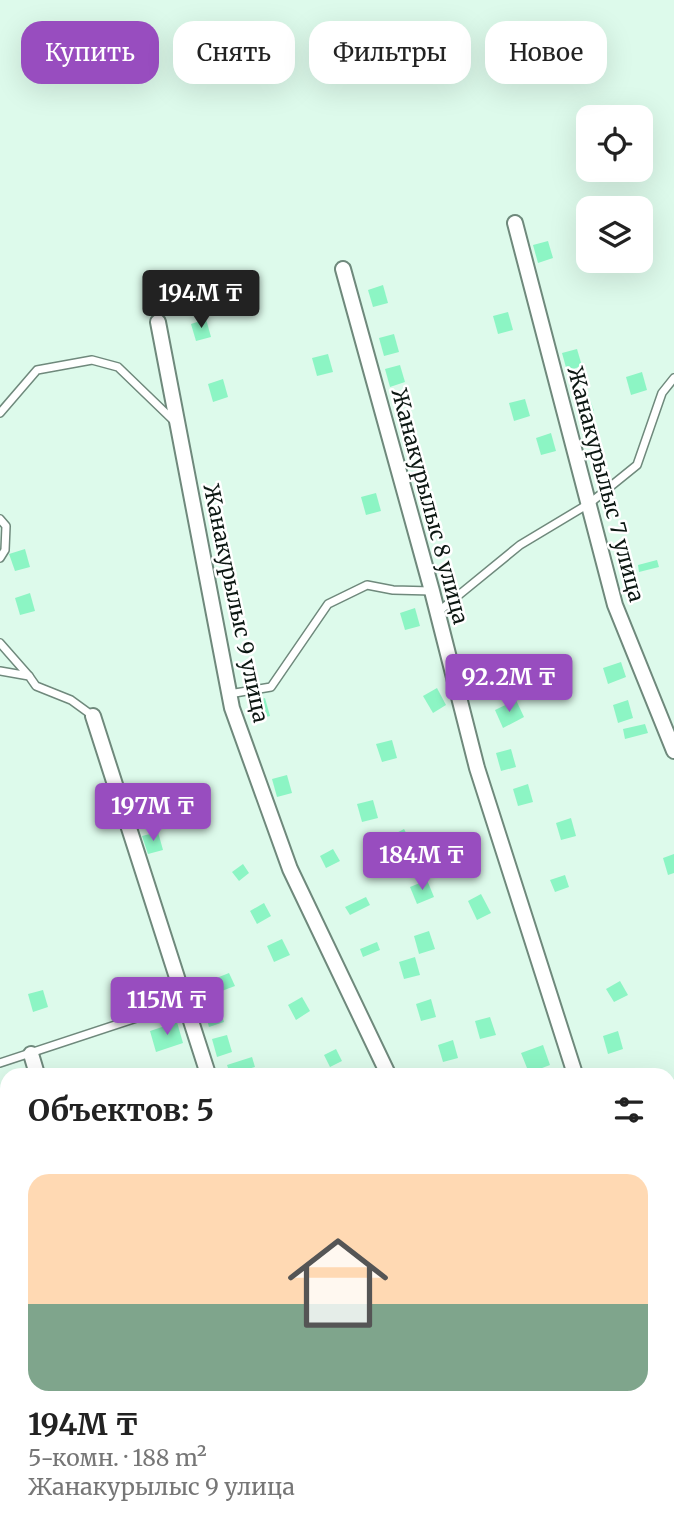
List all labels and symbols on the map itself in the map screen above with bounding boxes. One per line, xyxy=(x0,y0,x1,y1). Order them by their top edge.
pin: 194M ₸ xyxy=(144,270,258,330)
street label: Жанакурылыс 7 улица xyxy=(562,363,650,605)
street label: Жанакурылыс 8 улица xyxy=(385,385,475,627)
street label: Жанакурылыс 9 улица xyxy=(197,481,275,725)
pin: 92.2M ₸ xyxy=(444,654,574,714)
pin: 197M ₸ xyxy=(96,784,210,843)
pin: 184M ₸ xyxy=(365,832,479,892)
pin: 115M ₸ xyxy=(110,978,224,1037)

